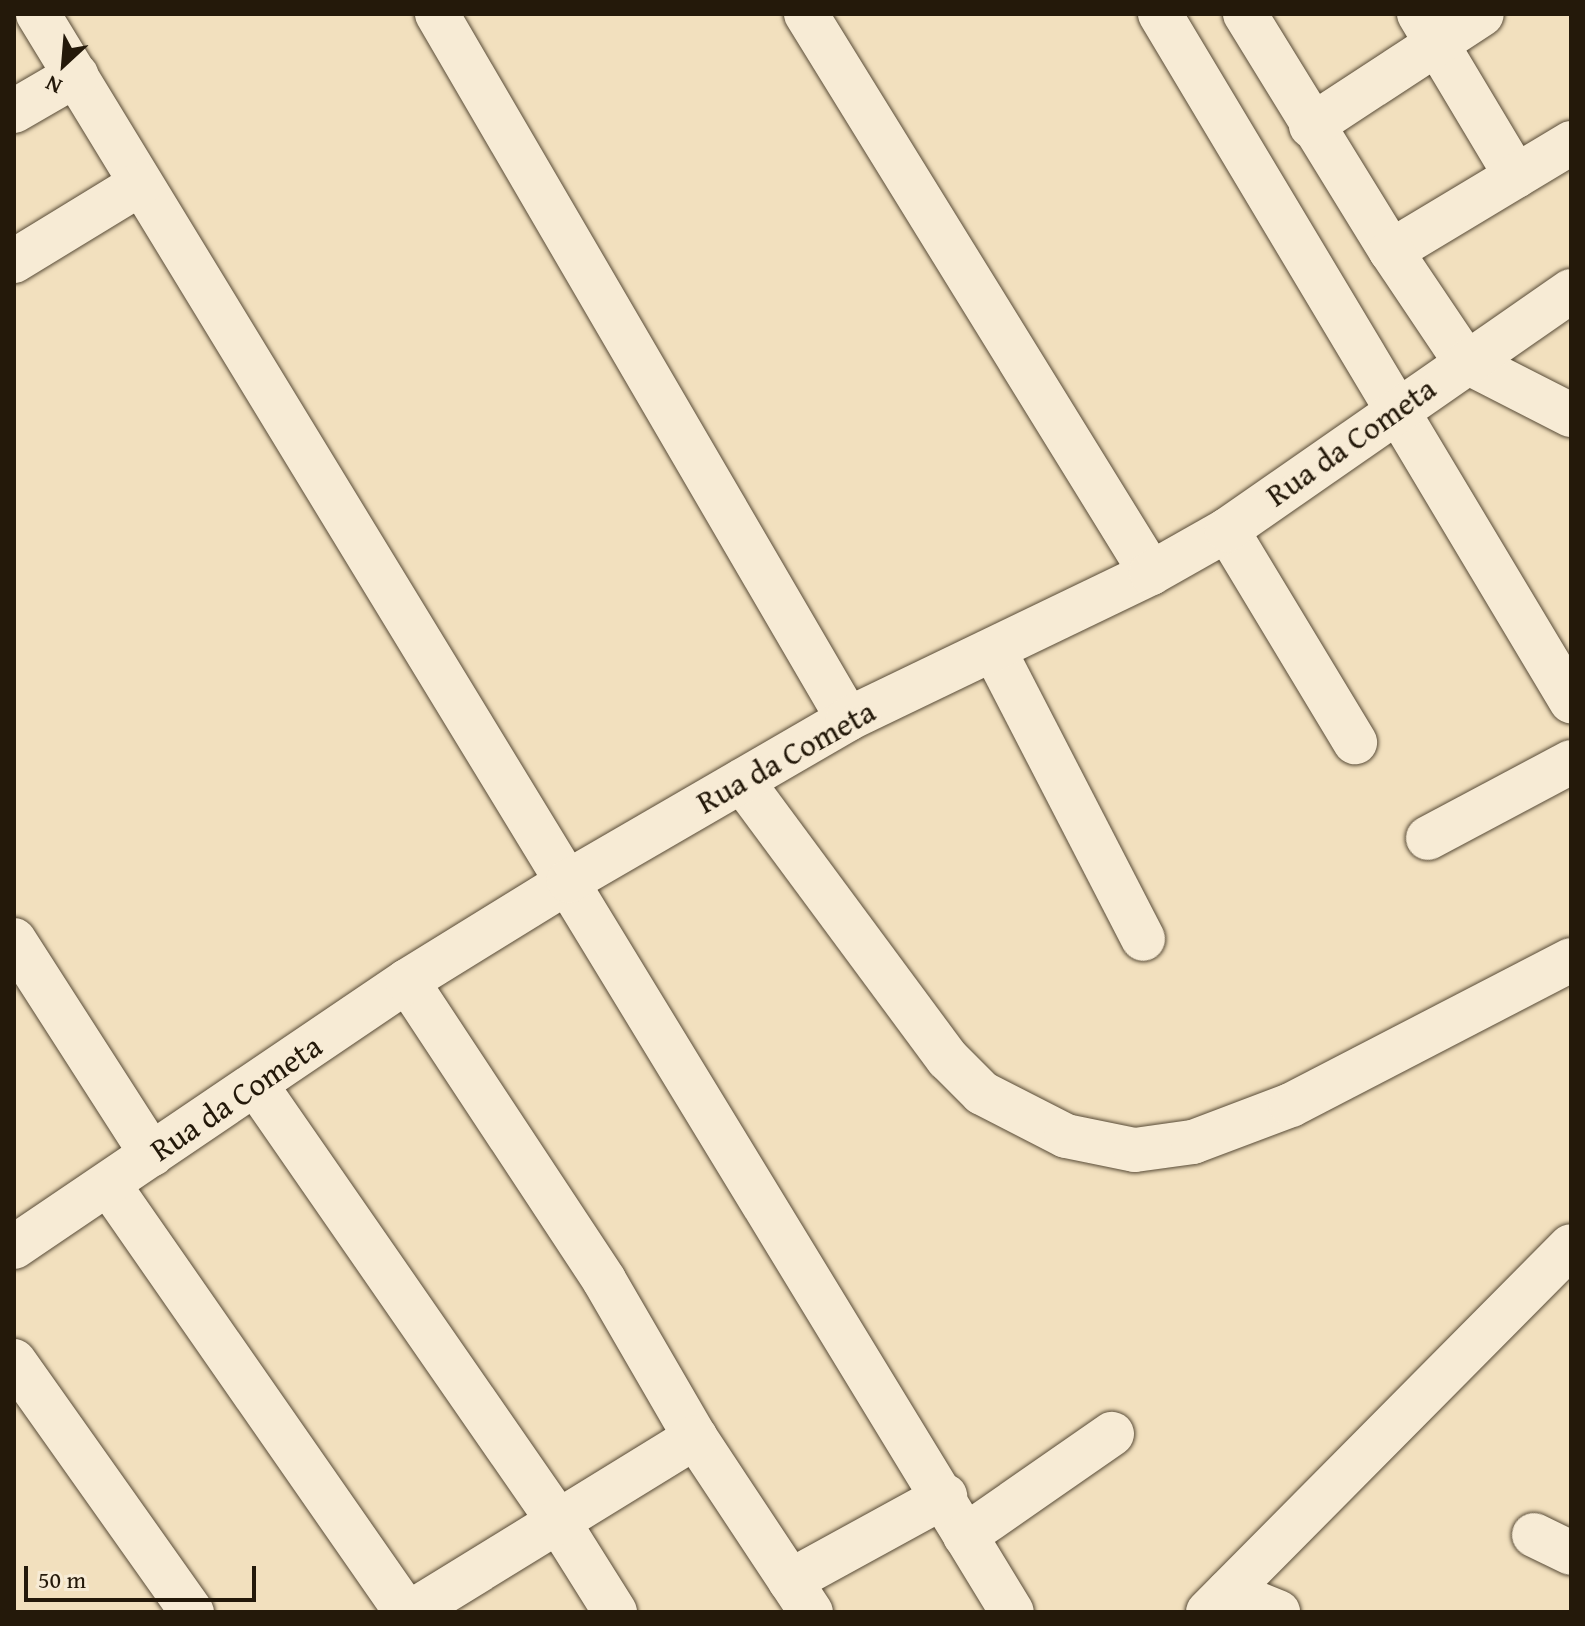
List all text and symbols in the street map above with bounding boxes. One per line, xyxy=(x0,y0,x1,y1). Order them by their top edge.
north arrow xyxy=(24,24,104,104)
text: N xyxy=(40,68,67,103)
street label: Rua da Cometa xyxy=(1259,369,1443,515)
street label: Rua da Cometa xyxy=(690,692,882,822)
street label: Rua da Cometa xyxy=(143,1027,329,1169)
scale bar xyxy=(28,1550,260,1600)
text: 50 m xyxy=(38,1562,86,1597)

